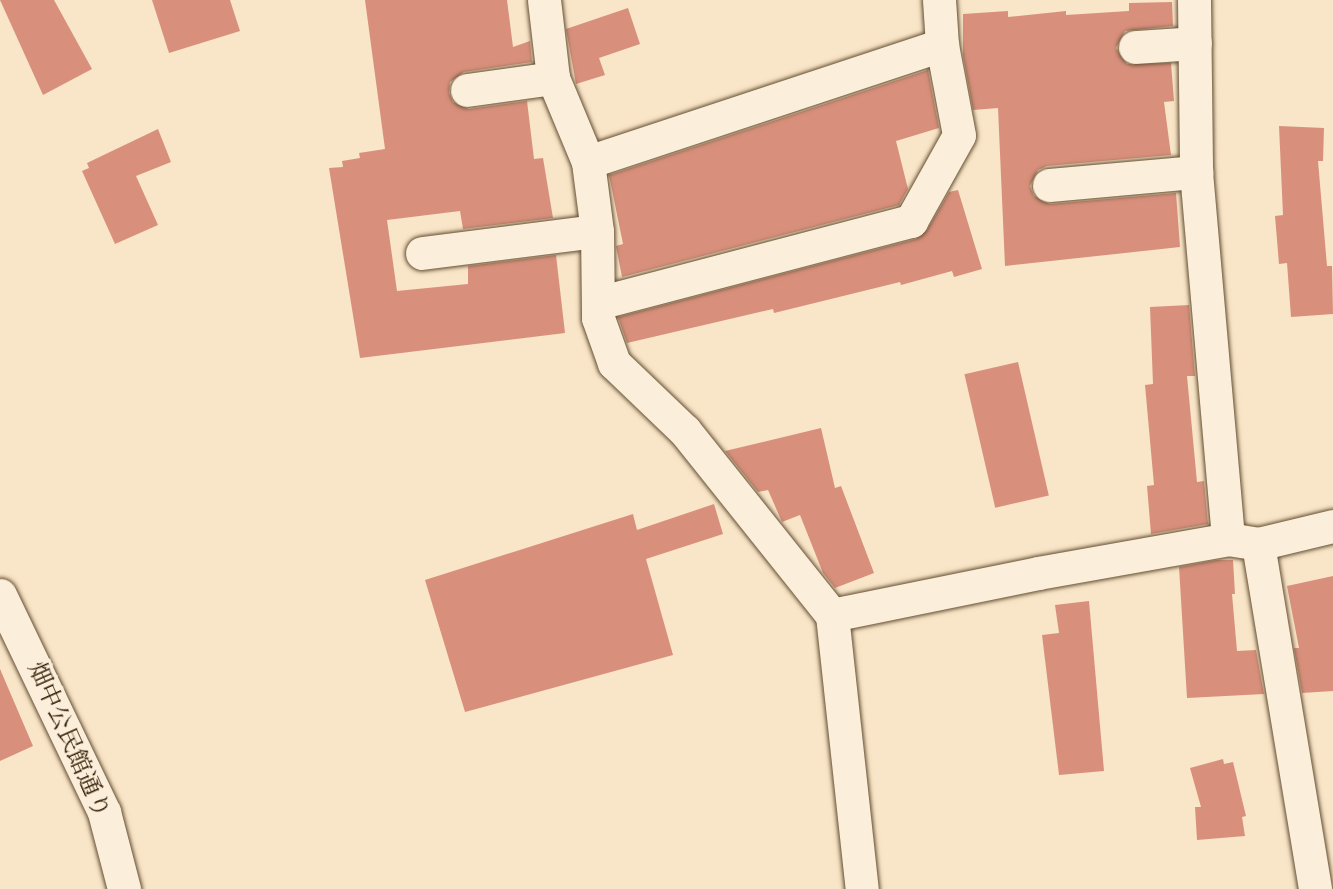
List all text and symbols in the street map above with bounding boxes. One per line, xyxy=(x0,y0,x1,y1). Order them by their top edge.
street label: 畑中公民館通り xyxy=(22,657,116,823)

